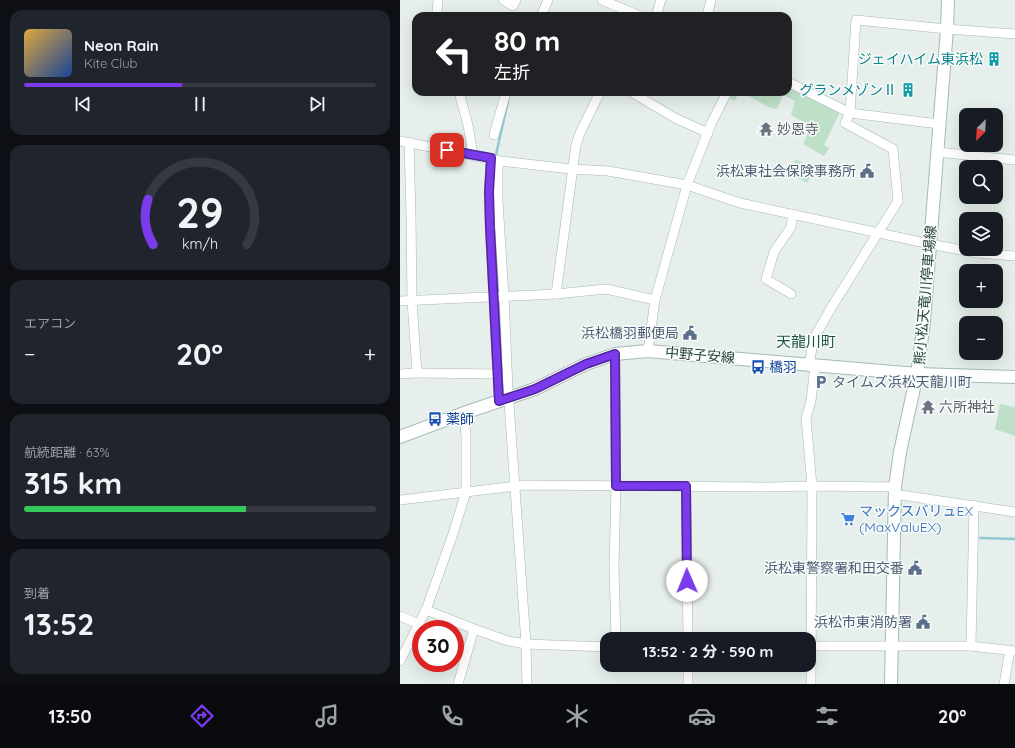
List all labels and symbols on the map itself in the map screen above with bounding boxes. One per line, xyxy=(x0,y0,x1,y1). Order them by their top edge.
place label: ジェイハイム東浜松 xyxy=(858,50,983,68)
building icon: ジェイハイム東浜松 xyxy=(986,51,1002,67)
place label: グランメゾンⅡ xyxy=(799,81,897,99)
building icon: グランメゾンⅡ xyxy=(900,82,916,98)
north arrow xyxy=(959,108,1003,152)
place label: 妙恩寺 xyxy=(777,120,819,138)
temple icon: 妙恩寺 xyxy=(758,121,774,137)
pin xyxy=(430,133,464,167)
place label: 浜松東社会保険事務所 xyxy=(716,162,856,180)
public building icon: 浜松東社会保険事務所 xyxy=(859,163,875,179)
street label: 熊小松天竜川停車場線 xyxy=(910,224,940,366)
place label: 浜松橋羽郵便局 xyxy=(581,324,679,342)
public building icon: 浜松橋羽郵便局 xyxy=(682,325,698,341)
district label: 天龍川町 xyxy=(776,332,836,351)
street label: 中野子安線 xyxy=(664,343,736,367)
place label: 橋羽 xyxy=(769,358,797,376)
bus stop icon: 橋羽 xyxy=(750,359,766,375)
place label: タイムズ浜松天龍川町 xyxy=(832,373,972,391)
parking icon: タイムズ浜松天龍川町 xyxy=(813,374,829,390)
place label: 六所神社 xyxy=(939,398,995,416)
temple icon: 六所神社 xyxy=(920,399,936,415)
place label: 薬師 xyxy=(446,410,474,428)
bus stop icon: 薬師 xyxy=(427,411,443,427)
place label: マックスバリュEX (MaxValuEX) xyxy=(859,502,974,536)
supermarket icon: マックスバリュEX (MaxValuEX) xyxy=(840,511,856,527)
place label: 浜松東警察署和田交番 xyxy=(764,559,904,577)
position arrow xyxy=(666,560,708,602)
public building icon: 浜松東警察署和田交番 xyxy=(907,560,923,576)
place label: 浜松市東消防署 xyxy=(814,613,912,631)
public building icon: 浜松市東消防署 xyxy=(915,614,931,630)
speed limit sign: 30 xyxy=(412,620,464,672)

